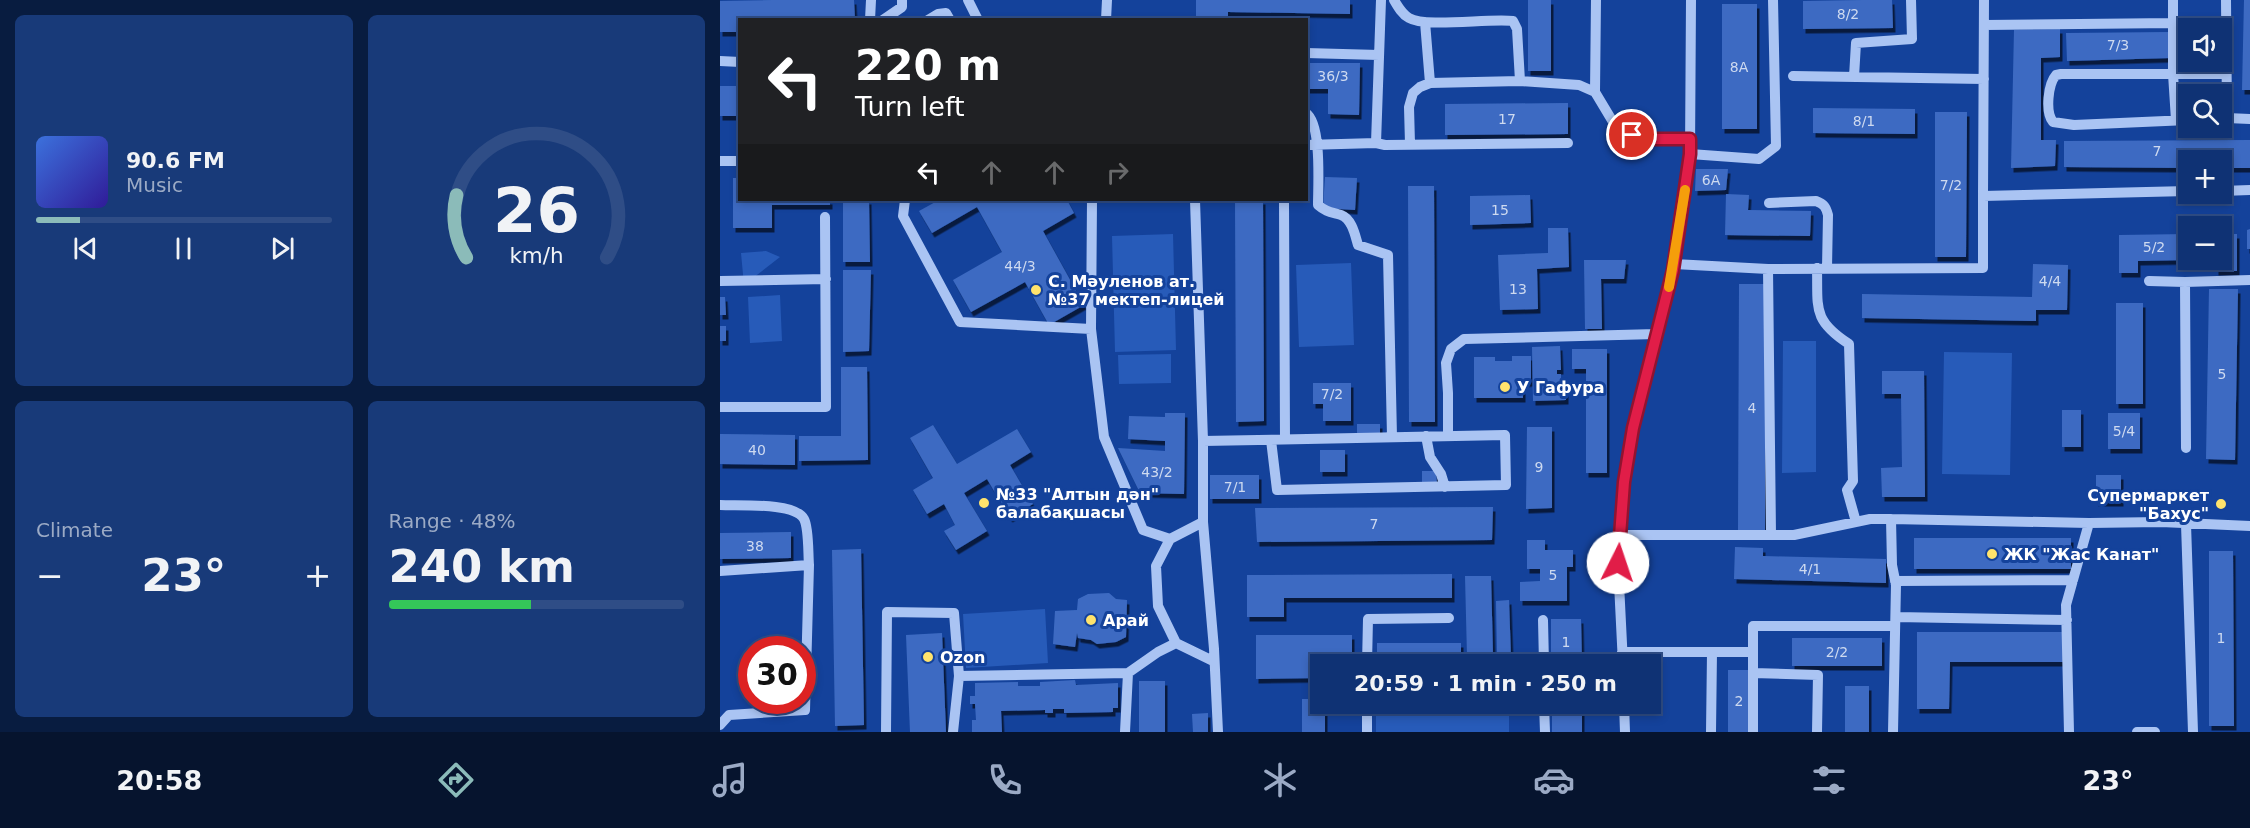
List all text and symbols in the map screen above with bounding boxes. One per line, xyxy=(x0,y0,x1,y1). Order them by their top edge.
house number: 8/2 xyxy=(1837,6,1859,22)
map controls xyxy=(2178,18,2232,270)
button: sound xyxy=(2178,18,2232,72)
house number: 7/3 xyxy=(2107,37,2129,53)
text: 220 m xyxy=(855,41,1001,90)
icon: left xyxy=(756,42,834,120)
house number: 8А xyxy=(1730,59,1749,75)
house number: 36/3 xyxy=(1317,68,1349,84)
button: search xyxy=(2178,84,2232,138)
text: Turn left xyxy=(855,91,965,122)
pin xyxy=(1606,109,1657,160)
house number: 17 xyxy=(1498,111,1516,127)
house number: 8/1 xyxy=(1853,113,1875,129)
icon: arrive xyxy=(1615,118,1648,151)
house number: 7 xyxy=(2153,143,2161,159)
text: 90.6 FM xyxy=(126,148,225,173)
button: + xyxy=(2178,150,2232,204)
icon: left xyxy=(912,156,945,189)
icon: ahead xyxy=(975,156,1008,189)
icon: ahead xyxy=(1038,156,1071,189)
icon: right xyxy=(1101,156,1134,189)
house number: 6А xyxy=(1702,172,1721,188)
text: Music xyxy=(126,173,183,197)
text: 26 xyxy=(493,174,580,247)
house number: 7/2 xyxy=(1940,177,1962,193)
house number: 15 xyxy=(1491,202,1509,218)
button: − xyxy=(2178,216,2232,270)
icon: previous xyxy=(69,232,102,265)
icon: pause xyxy=(167,232,200,265)
icon: next xyxy=(266,232,299,265)
house number: 5/2 xyxy=(2143,239,2165,255)
text: km/h xyxy=(509,243,563,268)
house number: 44/3 xyxy=(1004,258,1036,274)
place label: С. Мәуленов ат. №37 мектеп-лицей xyxy=(1048,272,1225,309)
house number: 4/4 xyxy=(2039,273,2061,289)
house number: 13 xyxy=(1509,281,1527,297)
marker: С. Мәуленов ат. №37 мектеп-лицей xyxy=(1029,283,1043,297)
house number: 5 xyxy=(2218,366,2226,382)
place label: У Гафура xyxy=(1517,378,1604,397)
marker: У Гафура xyxy=(1498,380,1512,394)
house number: 7/2 xyxy=(1321,386,1343,402)
house number: 4 xyxy=(1748,400,1757,416)
house number: 5/4 xyxy=(2113,423,2135,439)
house number: 40 xyxy=(748,442,766,458)
house number: 9 xyxy=(1535,459,1543,475)
house number: 43/2 xyxy=(1141,464,1173,480)
house number: 7/1 xyxy=(1224,479,1246,495)
place label: №33 "Алтын дән" балабақшасы xyxy=(996,485,1159,522)
place label: Супермаркет "Бахус" xyxy=(2087,486,2210,523)
marker: №33 "Алтын дән" балабақшасы xyxy=(977,496,991,510)
marker: Супермаркет "Бахус" xyxy=(2214,497,2228,511)
text: Range · 48% xyxy=(389,509,515,533)
house number: 7 xyxy=(1370,516,1378,532)
text: Climate xyxy=(36,518,113,542)
position arrow xyxy=(1586,531,1650,595)
house number: 38 xyxy=(746,538,764,554)
text: 240 km xyxy=(389,540,575,593)
place label: ЖК "Жас Канат" xyxy=(2004,545,2159,564)
marker: ЖК "Жас Канат" xyxy=(1985,547,1999,561)
text: 23° xyxy=(141,549,226,602)
text: − xyxy=(36,556,64,595)
text: + xyxy=(304,556,332,595)
house number: 4/1 xyxy=(1799,561,1821,577)
house number: 5 xyxy=(1549,567,1557,583)
place label: Арай xyxy=(1103,611,1149,630)
marker: Арай xyxy=(1084,613,1098,627)
house number: 1 xyxy=(2217,630,2225,646)
house number: 1 xyxy=(1562,634,1570,650)
speed limit sign: 30 xyxy=(738,636,816,714)
house number: 2/2 xyxy=(1826,644,1848,660)
place label: Ozon xyxy=(940,648,985,667)
marker: Ozon xyxy=(921,650,935,664)
text: 20:59 · 1 min · 250 m xyxy=(1354,671,1617,696)
house number: 2 xyxy=(1735,693,1743,709)
icon: directions xyxy=(435,759,477,801)
icon: music xyxy=(709,759,751,801)
icon: phone xyxy=(984,759,1026,801)
icon: climate xyxy=(1259,759,1301,801)
icon: car xyxy=(1533,759,1575,801)
icon: filters xyxy=(1808,759,1850,801)
text: 20:58 xyxy=(116,765,202,796)
text: 23° xyxy=(2083,765,2134,796)

